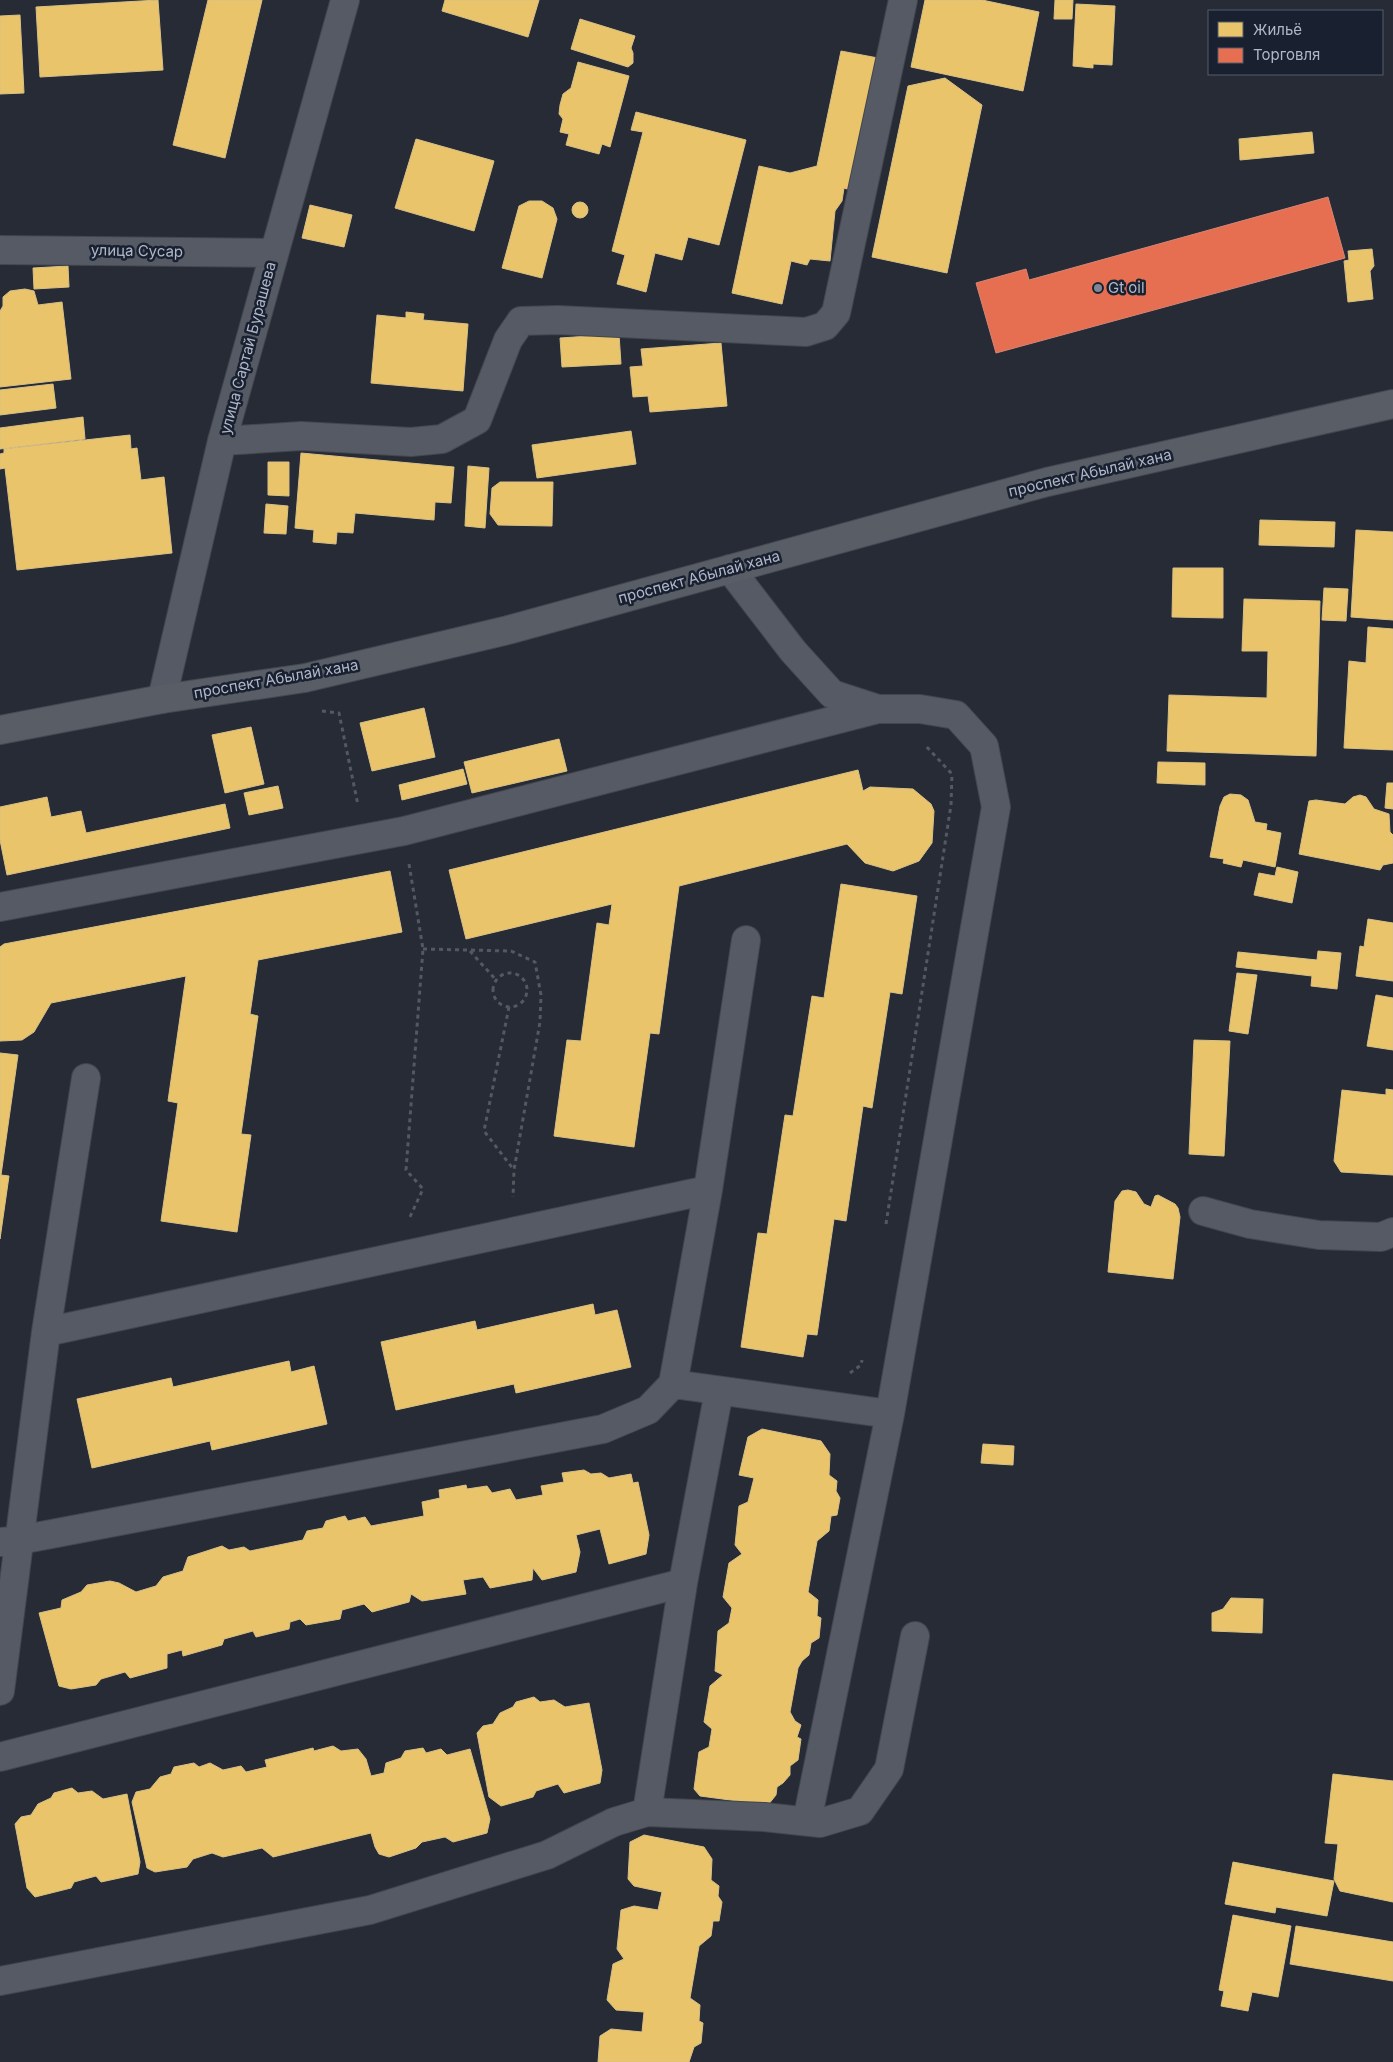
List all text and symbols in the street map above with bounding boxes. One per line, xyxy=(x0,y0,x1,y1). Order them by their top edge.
legend xyxy=(1208,10,1383,75)
text: Жильё xyxy=(1253,20,1302,39)
text: Торговля xyxy=(1253,45,1320,64)
street label: улица Сусар xyxy=(91,240,183,261)
street label: улица Сартай Бурашева xyxy=(215,260,280,436)
place label: Gt oil xyxy=(1108,278,1145,297)
marker: Gt oil xyxy=(1092,282,1104,294)
street label: проспект Абылай хана xyxy=(1006,444,1173,501)
street label: проспект Абылай хана xyxy=(616,546,782,607)
street label: проспект Абылай хана xyxy=(192,655,360,702)

